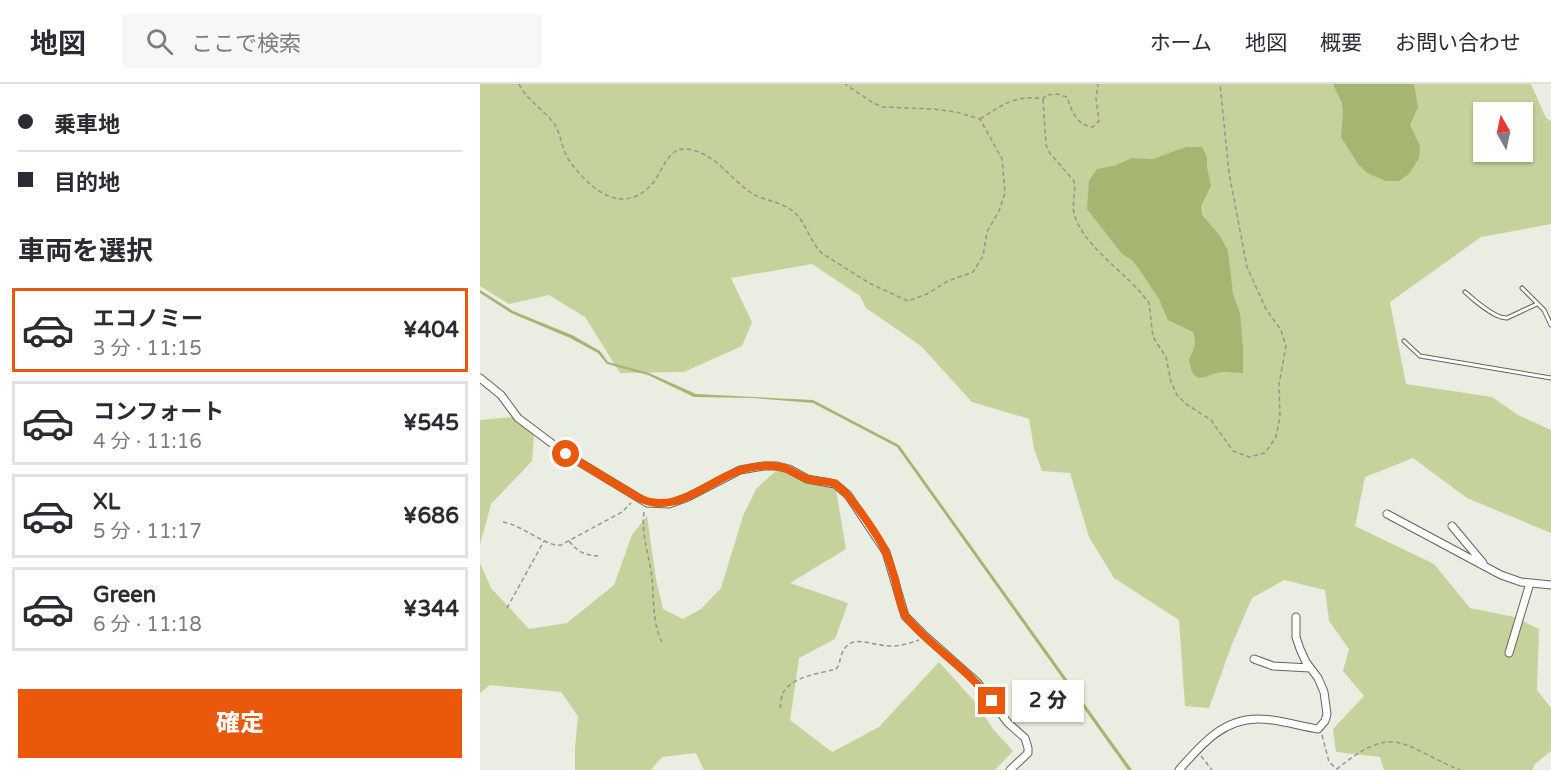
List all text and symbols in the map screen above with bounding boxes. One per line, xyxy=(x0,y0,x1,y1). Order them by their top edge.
search box xyxy=(122,14,542,68)
icon: search xyxy=(143,25,176,58)
text: 地図 xyxy=(30,27,86,61)
text: ここで検索 xyxy=(191,31,301,57)
text: ホーム xyxy=(1150,31,1212,56)
text: 地図 xyxy=(1245,31,1287,56)
text: 概要 xyxy=(1320,31,1362,56)
text: お問い合わせ xyxy=(1395,31,1521,56)
north arrow xyxy=(1473,102,1533,162)
map controls xyxy=(1473,102,1533,162)
text: 乗車地 xyxy=(54,112,120,138)
text: 目的地 xyxy=(54,170,120,196)
text: 車両を選択 xyxy=(18,235,153,268)
icon: car xyxy=(21,303,75,357)
text: エコノミー xyxy=(93,306,203,332)
text: ¥404 xyxy=(403,317,459,343)
text: 3 分 · 11:15 xyxy=(93,337,202,361)
icon: car xyxy=(21,396,75,450)
text: コンフォート xyxy=(93,399,224,425)
text: ¥545 xyxy=(403,410,459,436)
text: 4 分 · 11:16 xyxy=(93,430,202,454)
route start xyxy=(552,440,579,467)
icon: car xyxy=(21,489,75,543)
text: XL xyxy=(93,489,120,515)
text: ¥686 xyxy=(403,503,459,529)
text: 5 分 · 11:17 xyxy=(93,520,202,544)
icon: car xyxy=(21,582,75,636)
text: Green xyxy=(93,582,156,608)
text: ¥344 xyxy=(403,596,459,622)
text: 6 分 · 11:18 xyxy=(93,613,202,637)
callout: 2 分 xyxy=(1013,680,1085,722)
route end xyxy=(978,687,1005,714)
button: 確定 xyxy=(18,689,462,758)
text: 2 分 xyxy=(1029,689,1067,713)

